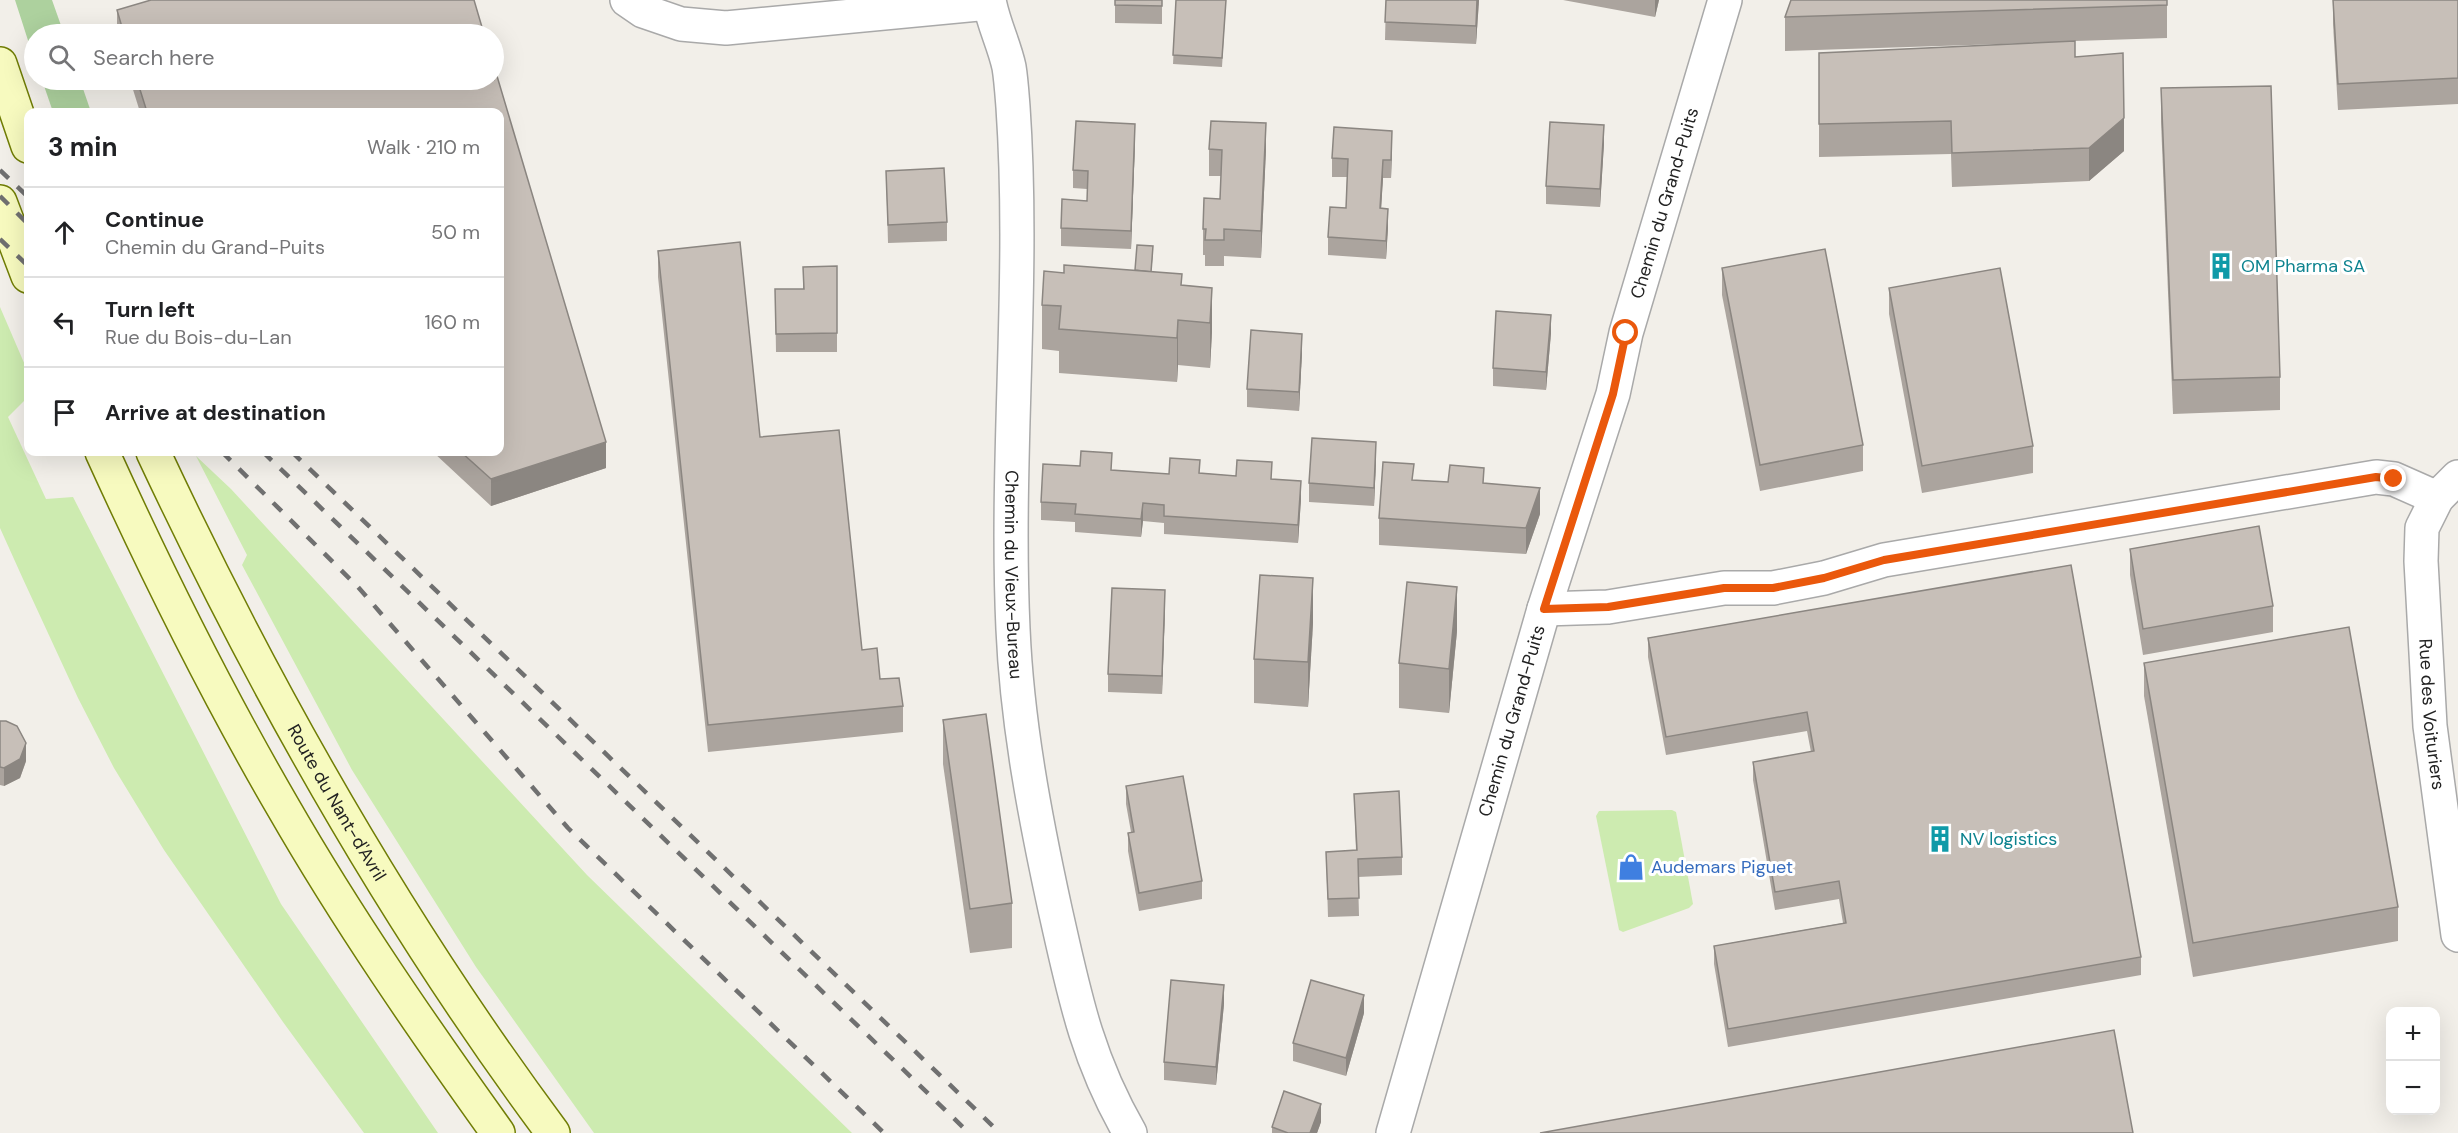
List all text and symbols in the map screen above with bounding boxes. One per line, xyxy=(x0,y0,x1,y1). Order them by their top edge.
search box xyxy=(24,24,504,90)
icon: search xyxy=(45,41,78,74)
text: Search here xyxy=(93,43,214,72)
street label: Chemin du Grand-Puits xyxy=(1625,105,1704,302)
text: 3 min xyxy=(48,130,117,164)
text: Walk · 210 m xyxy=(367,134,480,160)
text: Continue xyxy=(105,205,204,234)
icon: ahead xyxy=(48,216,81,249)
text: 50 m xyxy=(431,219,480,245)
text: Chemin du Grand-Puits xyxy=(105,234,325,260)
building icon: OM Pharma SA xyxy=(2206,251,2236,281)
place label: OM Pharma SA xyxy=(2241,254,2365,278)
text: Turn left xyxy=(105,295,195,324)
icon: left xyxy=(48,306,81,339)
text: 160 m xyxy=(424,309,480,335)
route start xyxy=(1612,319,1638,345)
text: Rue du Bois-du-Lan xyxy=(105,324,292,350)
icon: arrive xyxy=(48,396,81,429)
text: Arrive at destination xyxy=(105,398,326,427)
route end xyxy=(2380,465,2406,491)
street label: Chemin du Vieux-Bureau xyxy=(999,470,1028,680)
street label: Chemin du Grand-Puits xyxy=(1473,622,1551,819)
street label: Rue des Voituriers xyxy=(2413,638,2450,791)
street label: Route du Nant-d'Avril xyxy=(282,720,392,885)
building icon: NV logistics xyxy=(1925,824,1955,854)
place label: NV logistics xyxy=(1960,827,2057,851)
shop icon: Audemars Piguet xyxy=(1616,852,1646,882)
place label: Audemars Piguet xyxy=(1651,855,1793,879)
map controls xyxy=(2386,1007,2440,1115)
button: + xyxy=(2386,1007,2440,1061)
button: − xyxy=(2386,1061,2440,1115)

